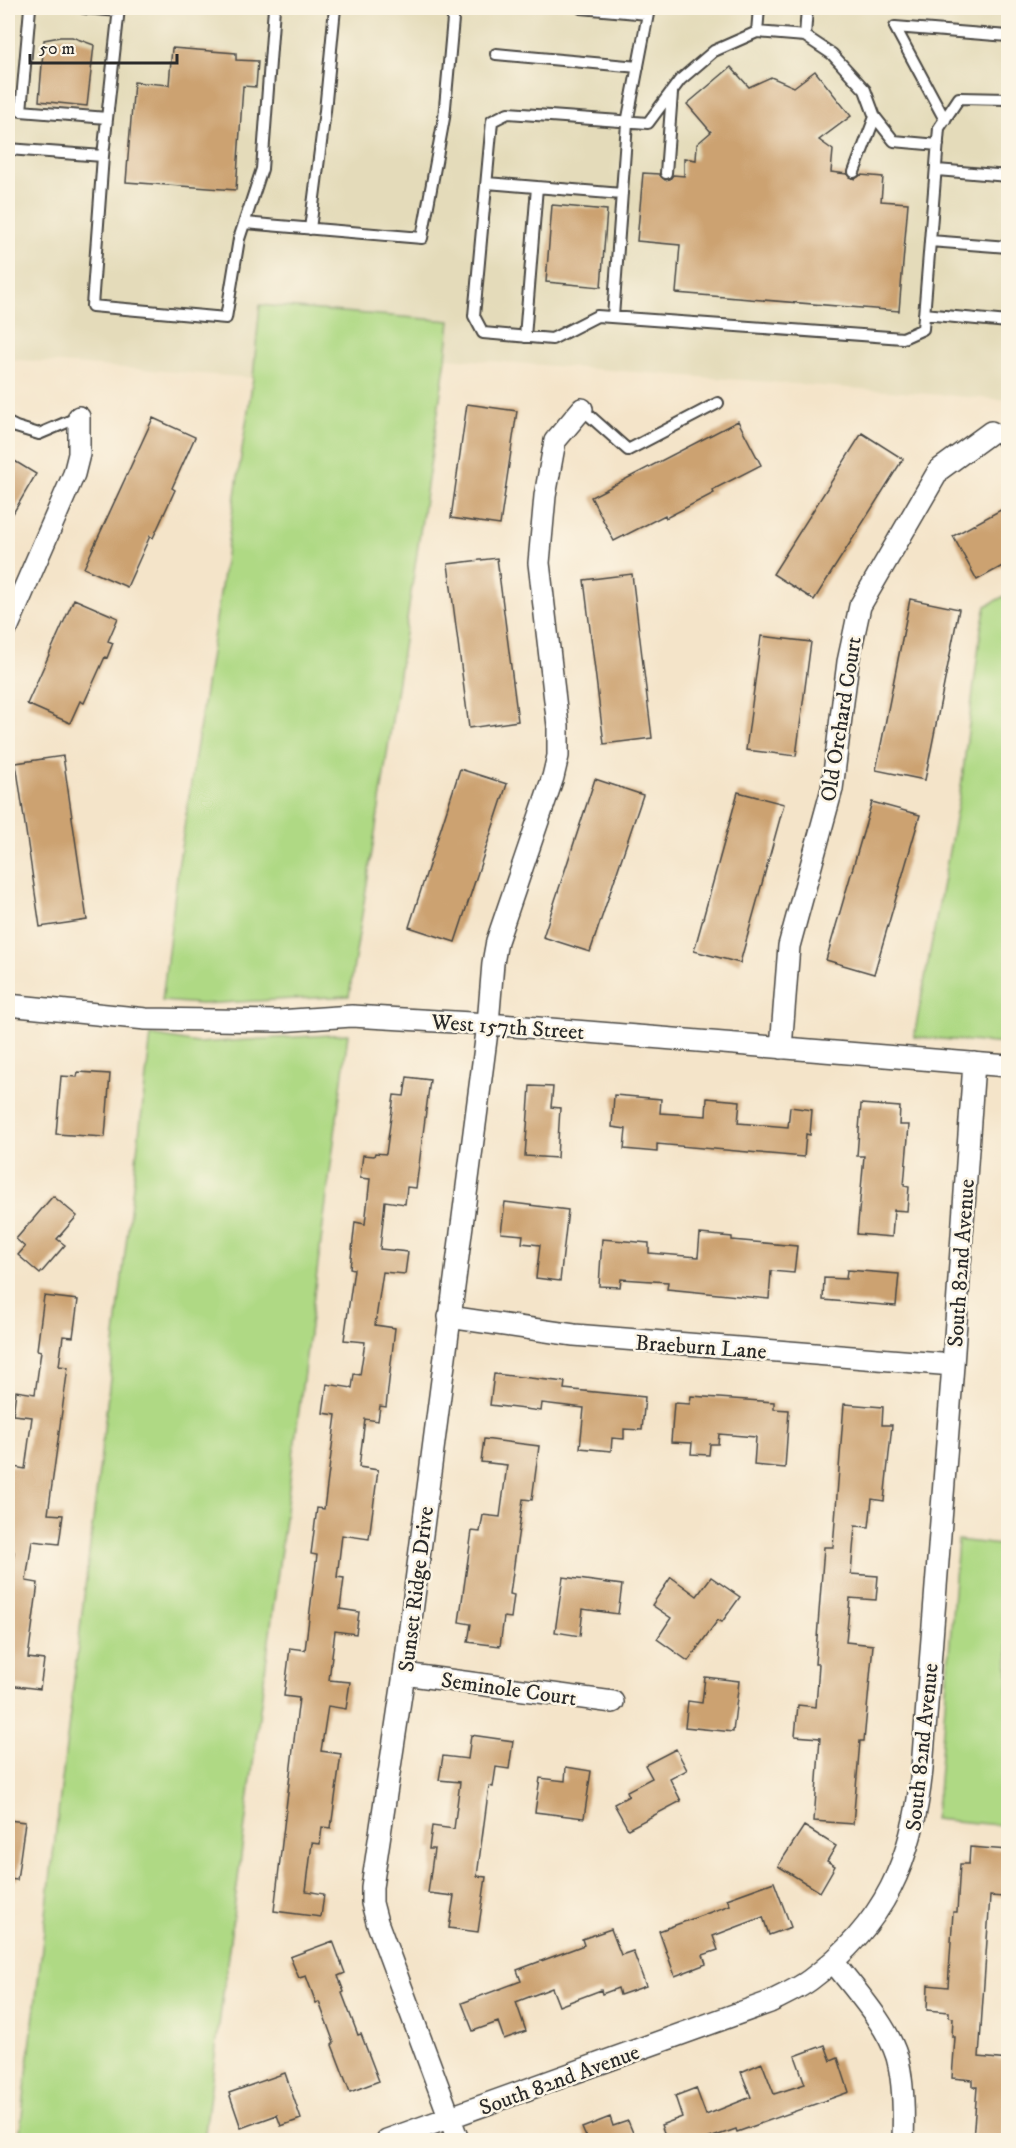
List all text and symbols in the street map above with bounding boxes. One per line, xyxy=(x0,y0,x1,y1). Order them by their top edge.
scale bar xyxy=(30,27,177,65)
text: 50 m xyxy=(39,38,75,60)
street label: Old Orchard Court xyxy=(815,635,868,804)
street label: West 157th Street xyxy=(430,1009,585,1046)
street label: South 82nd Avenue xyxy=(942,1178,981,1348)
street label: Braeburn Lane xyxy=(634,1329,767,1366)
street label: Sunset Ridge Drive xyxy=(393,1505,440,1674)
street label: South 82nd Avenue xyxy=(900,1662,945,1832)
street label: Seminole Court xyxy=(439,1667,578,1712)
street label: South 82nd Avenue xyxy=(476,2039,643,2122)

